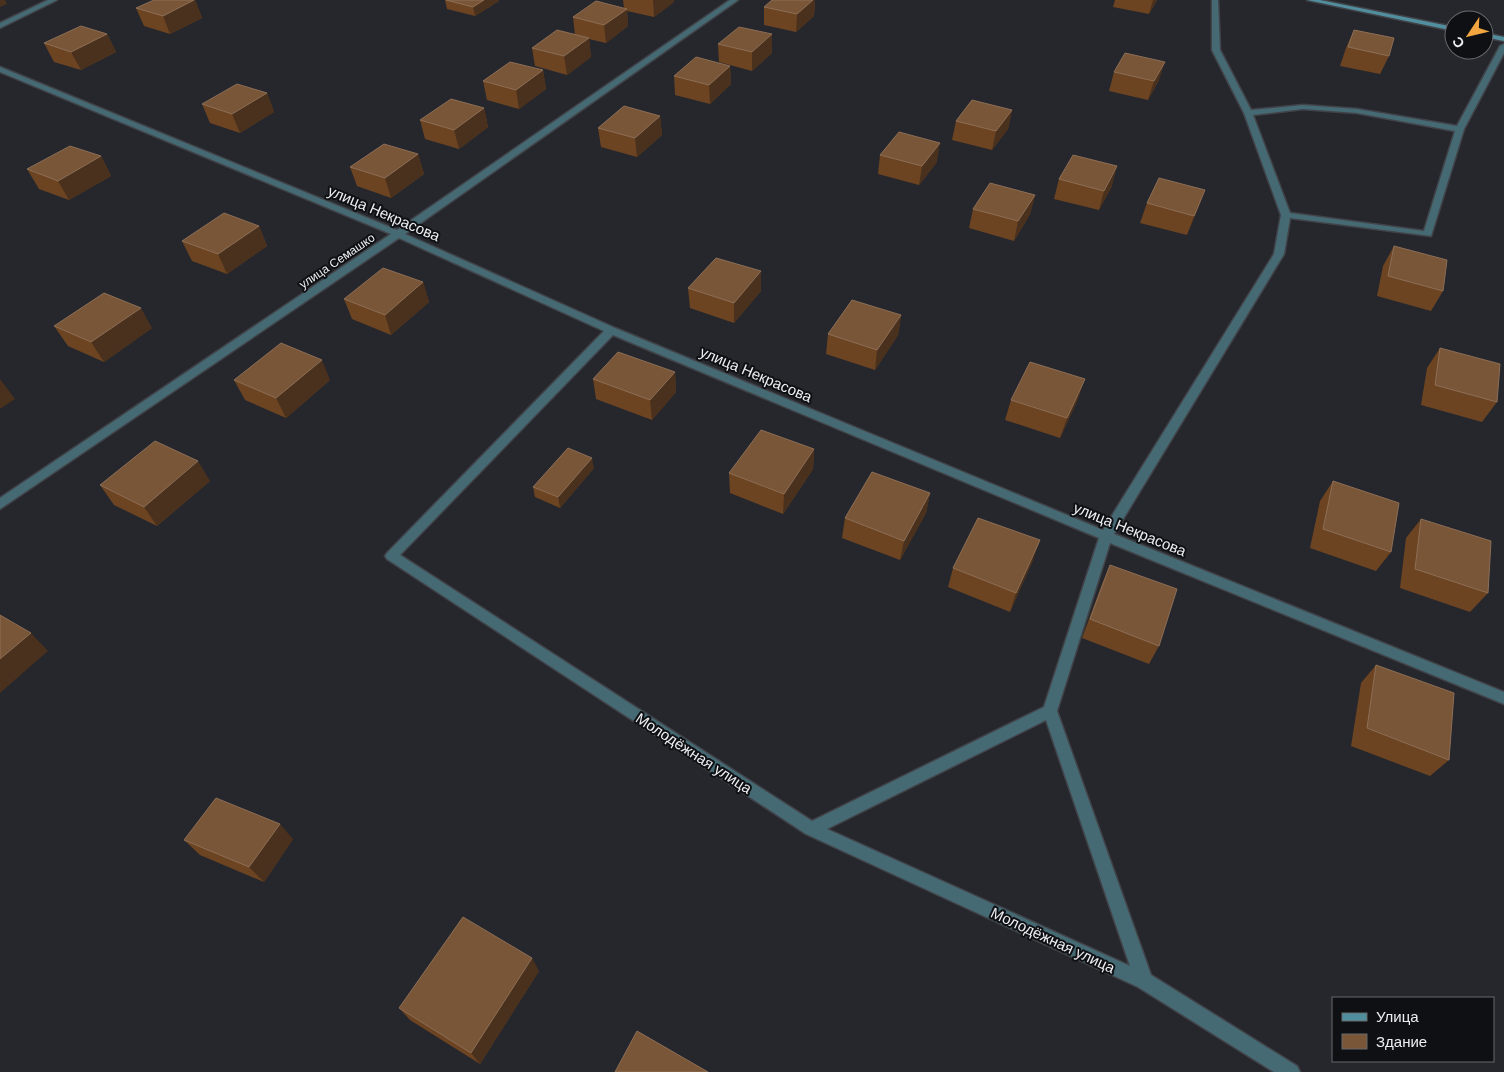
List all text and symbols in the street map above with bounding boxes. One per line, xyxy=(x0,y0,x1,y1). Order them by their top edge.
north arrow xyxy=(1444,10,1494,60)
text: С xyxy=(1449,34,1468,51)
street label: улица Некрасова xyxy=(325,182,443,245)
street label: улица Семашко xyxy=(296,230,378,291)
street label: улица Некрасова xyxy=(697,343,815,406)
street label: улица Некрасова xyxy=(1071,499,1189,560)
street label: Молодёжная улица xyxy=(633,709,756,797)
street label: Молодёжная улица xyxy=(988,904,1118,976)
legend xyxy=(1332,997,1494,1062)
text: Улица xyxy=(1376,1008,1419,1025)
text: Здание xyxy=(1376,1033,1427,1050)

